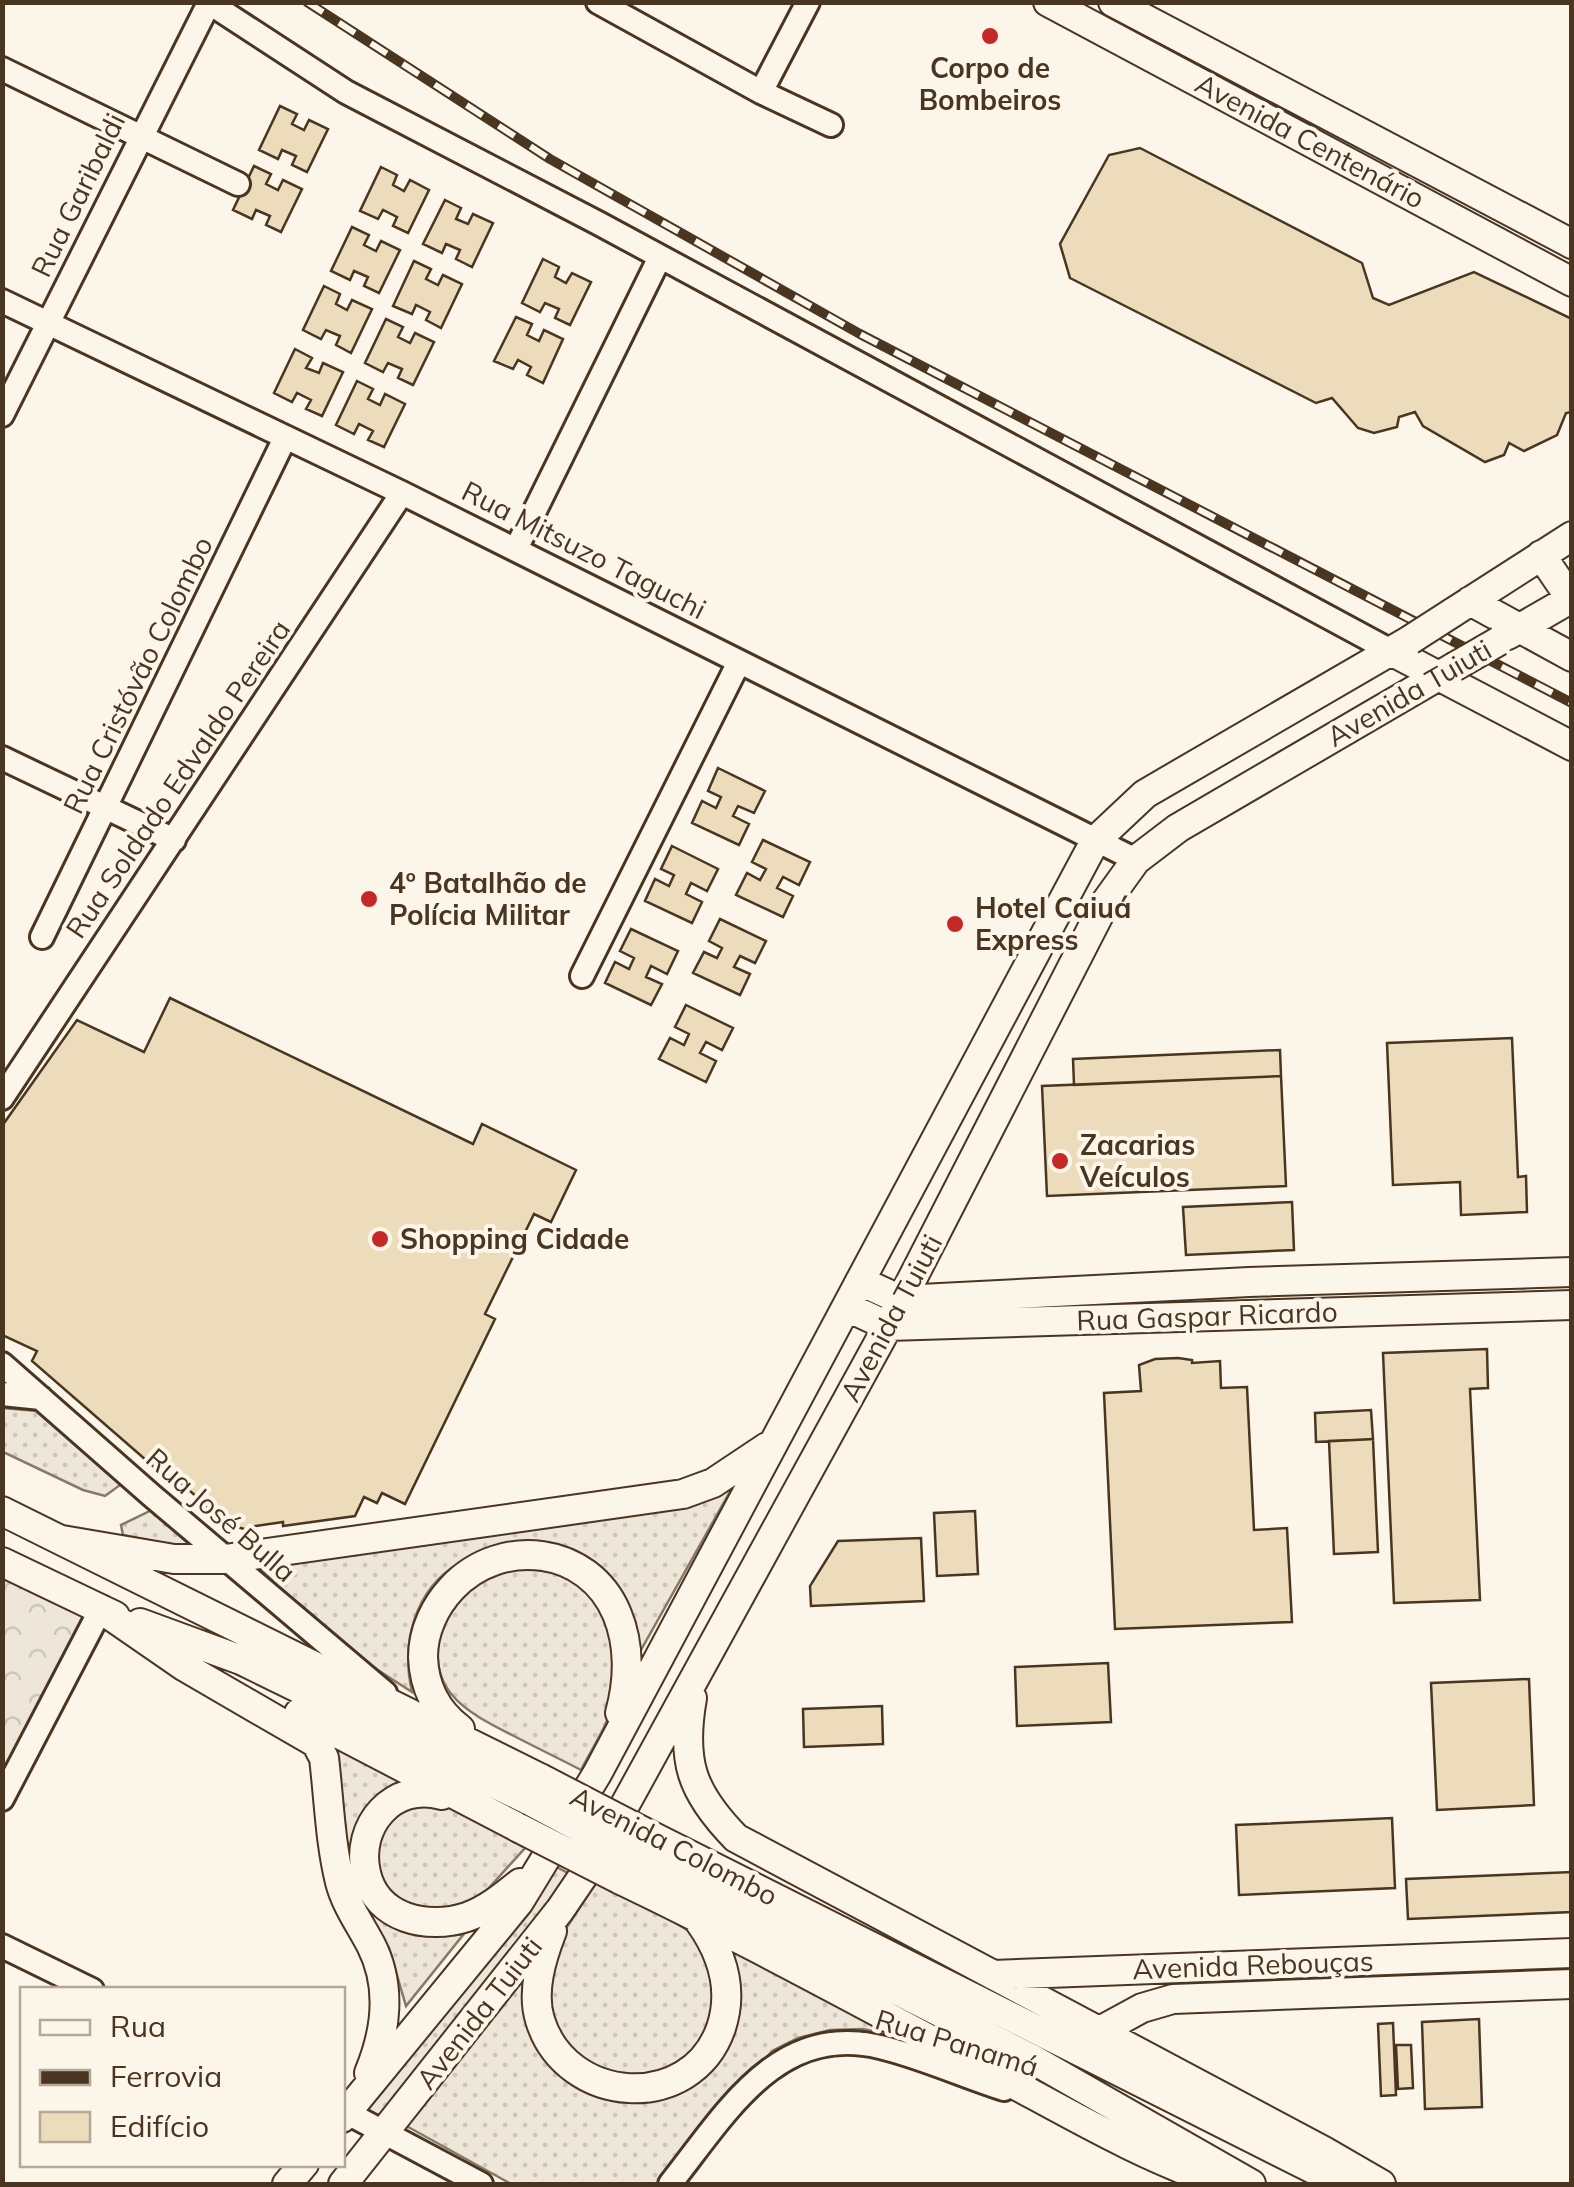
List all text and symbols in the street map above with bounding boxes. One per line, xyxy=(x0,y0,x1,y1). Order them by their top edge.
marker: Corpo de Bombeiros xyxy=(979,25,1001,47)
place label: Corpo de Bombeiros xyxy=(919,50,1061,117)
street label: Avenida Centenário xyxy=(1190,65,1431,216)
street label: Rua Garibaldi xyxy=(23,107,132,282)
street label: Rua Mitsuzo Taguchi xyxy=(456,473,712,626)
street label: Rua Cristóvão Colombo xyxy=(55,531,220,819)
street label: Rua Soldado Edvaldo Pereira xyxy=(58,613,297,944)
street label: Avenida Tuiuti xyxy=(1320,631,1497,754)
place label: 4º Batalhão de Polícia Militar xyxy=(389,865,587,932)
marker: 4º Batalhão de Polícia Militar xyxy=(358,888,380,910)
place label: Hotel Caiuá Express xyxy=(975,890,1131,957)
marker: Hotel Caiuá Express xyxy=(944,913,966,935)
place label: Zacarias Veículos xyxy=(1079,1127,1195,1194)
marker: Zacarias Veículos xyxy=(1049,1150,1071,1172)
place label: Shopping Cidade xyxy=(400,1221,629,1256)
marker: Shopping Cidade xyxy=(369,1228,391,1250)
street label: Avenida Tuiuti xyxy=(832,1228,949,1407)
street label: Rua Gaspar Ricardo xyxy=(1076,1293,1338,1338)
street label: Rua José Bulla xyxy=(139,1440,303,1589)
street label: Avenida Colombo xyxy=(565,1778,784,1913)
street label: Avenida Tuiuti xyxy=(408,1929,549,2096)
street label: Avenida Rebouças xyxy=(1132,1943,1374,1986)
legend xyxy=(20,1987,345,2167)
street label: Rua Panamá xyxy=(871,2001,1043,2084)
text: Rua xyxy=(110,2007,166,2045)
text: Ferrovia xyxy=(110,2057,222,2095)
text: Edifício xyxy=(110,2107,209,2145)

